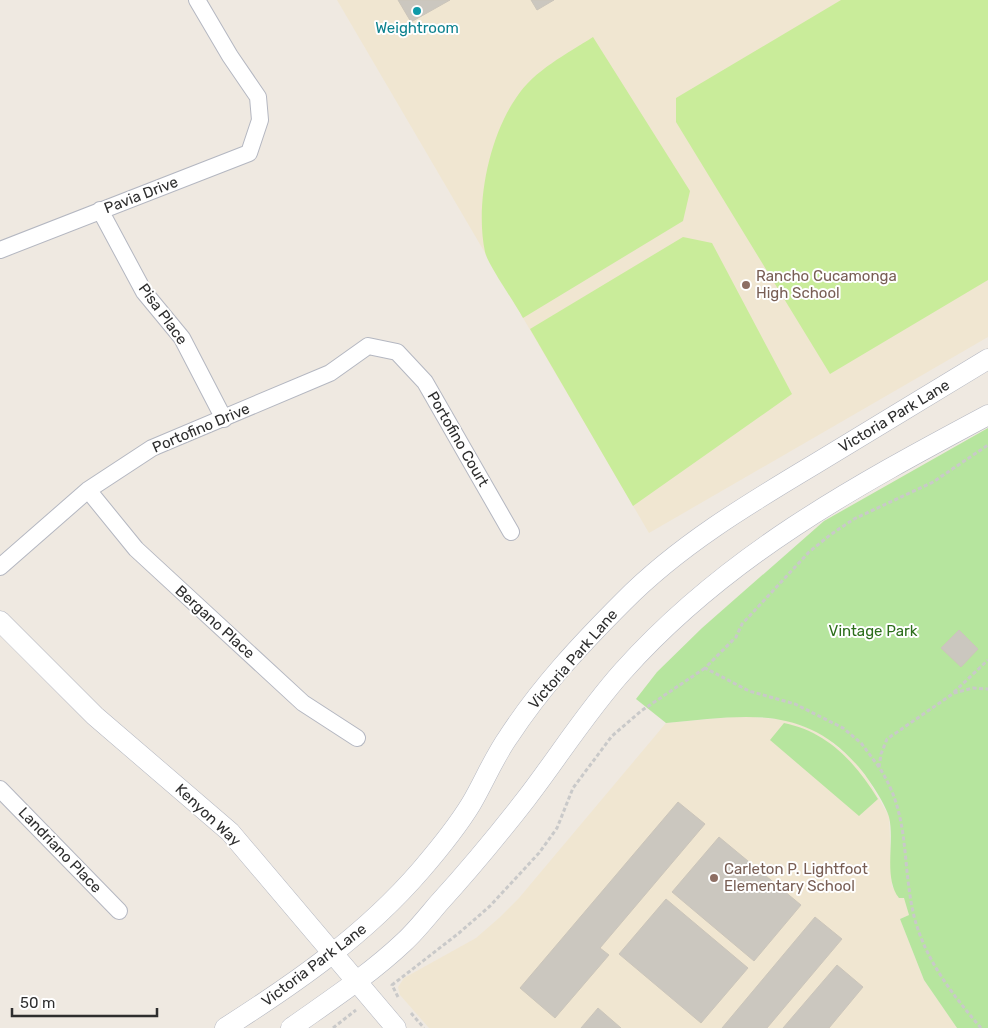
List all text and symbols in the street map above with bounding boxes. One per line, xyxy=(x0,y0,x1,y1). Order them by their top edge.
marker: Weightroom xyxy=(411,5,423,17)
place label: Weightroom xyxy=(375,19,459,37)
street label: Pavia Drive xyxy=(102,173,180,217)
place label: Rancho Cucamonga High School xyxy=(756,267,897,302)
marker: Rancho Cucamonga High School xyxy=(740,279,752,291)
street label: Pisa Place xyxy=(135,280,191,348)
street label: Victoria Park Lane xyxy=(835,376,953,456)
street label: Portofino Court xyxy=(423,388,493,490)
street label: Portofino Drive xyxy=(150,399,252,457)
street label: Bergano Place xyxy=(172,582,258,662)
street label: Victoria Park Lane xyxy=(525,605,621,713)
park label: Vintage Park xyxy=(829,622,918,640)
street label: Kenyon Way xyxy=(171,780,245,850)
street label: Landriano Place xyxy=(15,803,105,897)
place label: Carleton P. Lightfoot Elementary School xyxy=(724,860,868,895)
marker: Carleton P. Lightfoot Elementary School xyxy=(708,872,720,884)
street label: Victoria Park Lane xyxy=(258,920,370,1010)
scale bar xyxy=(12,986,158,1018)
text: 50 m xyxy=(20,994,55,1012)

